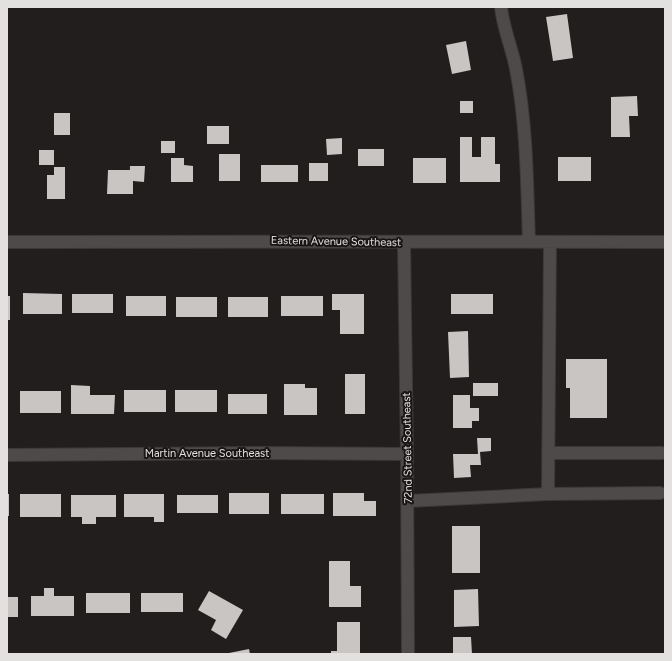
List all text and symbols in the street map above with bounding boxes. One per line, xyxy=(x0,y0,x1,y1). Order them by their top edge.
street label: Eastern Avenue Southeast xyxy=(271,234,401,249)
street label: 72nd Street Southeast xyxy=(400,392,415,504)
street label: Martin Avenue Southeast xyxy=(145,447,269,460)

